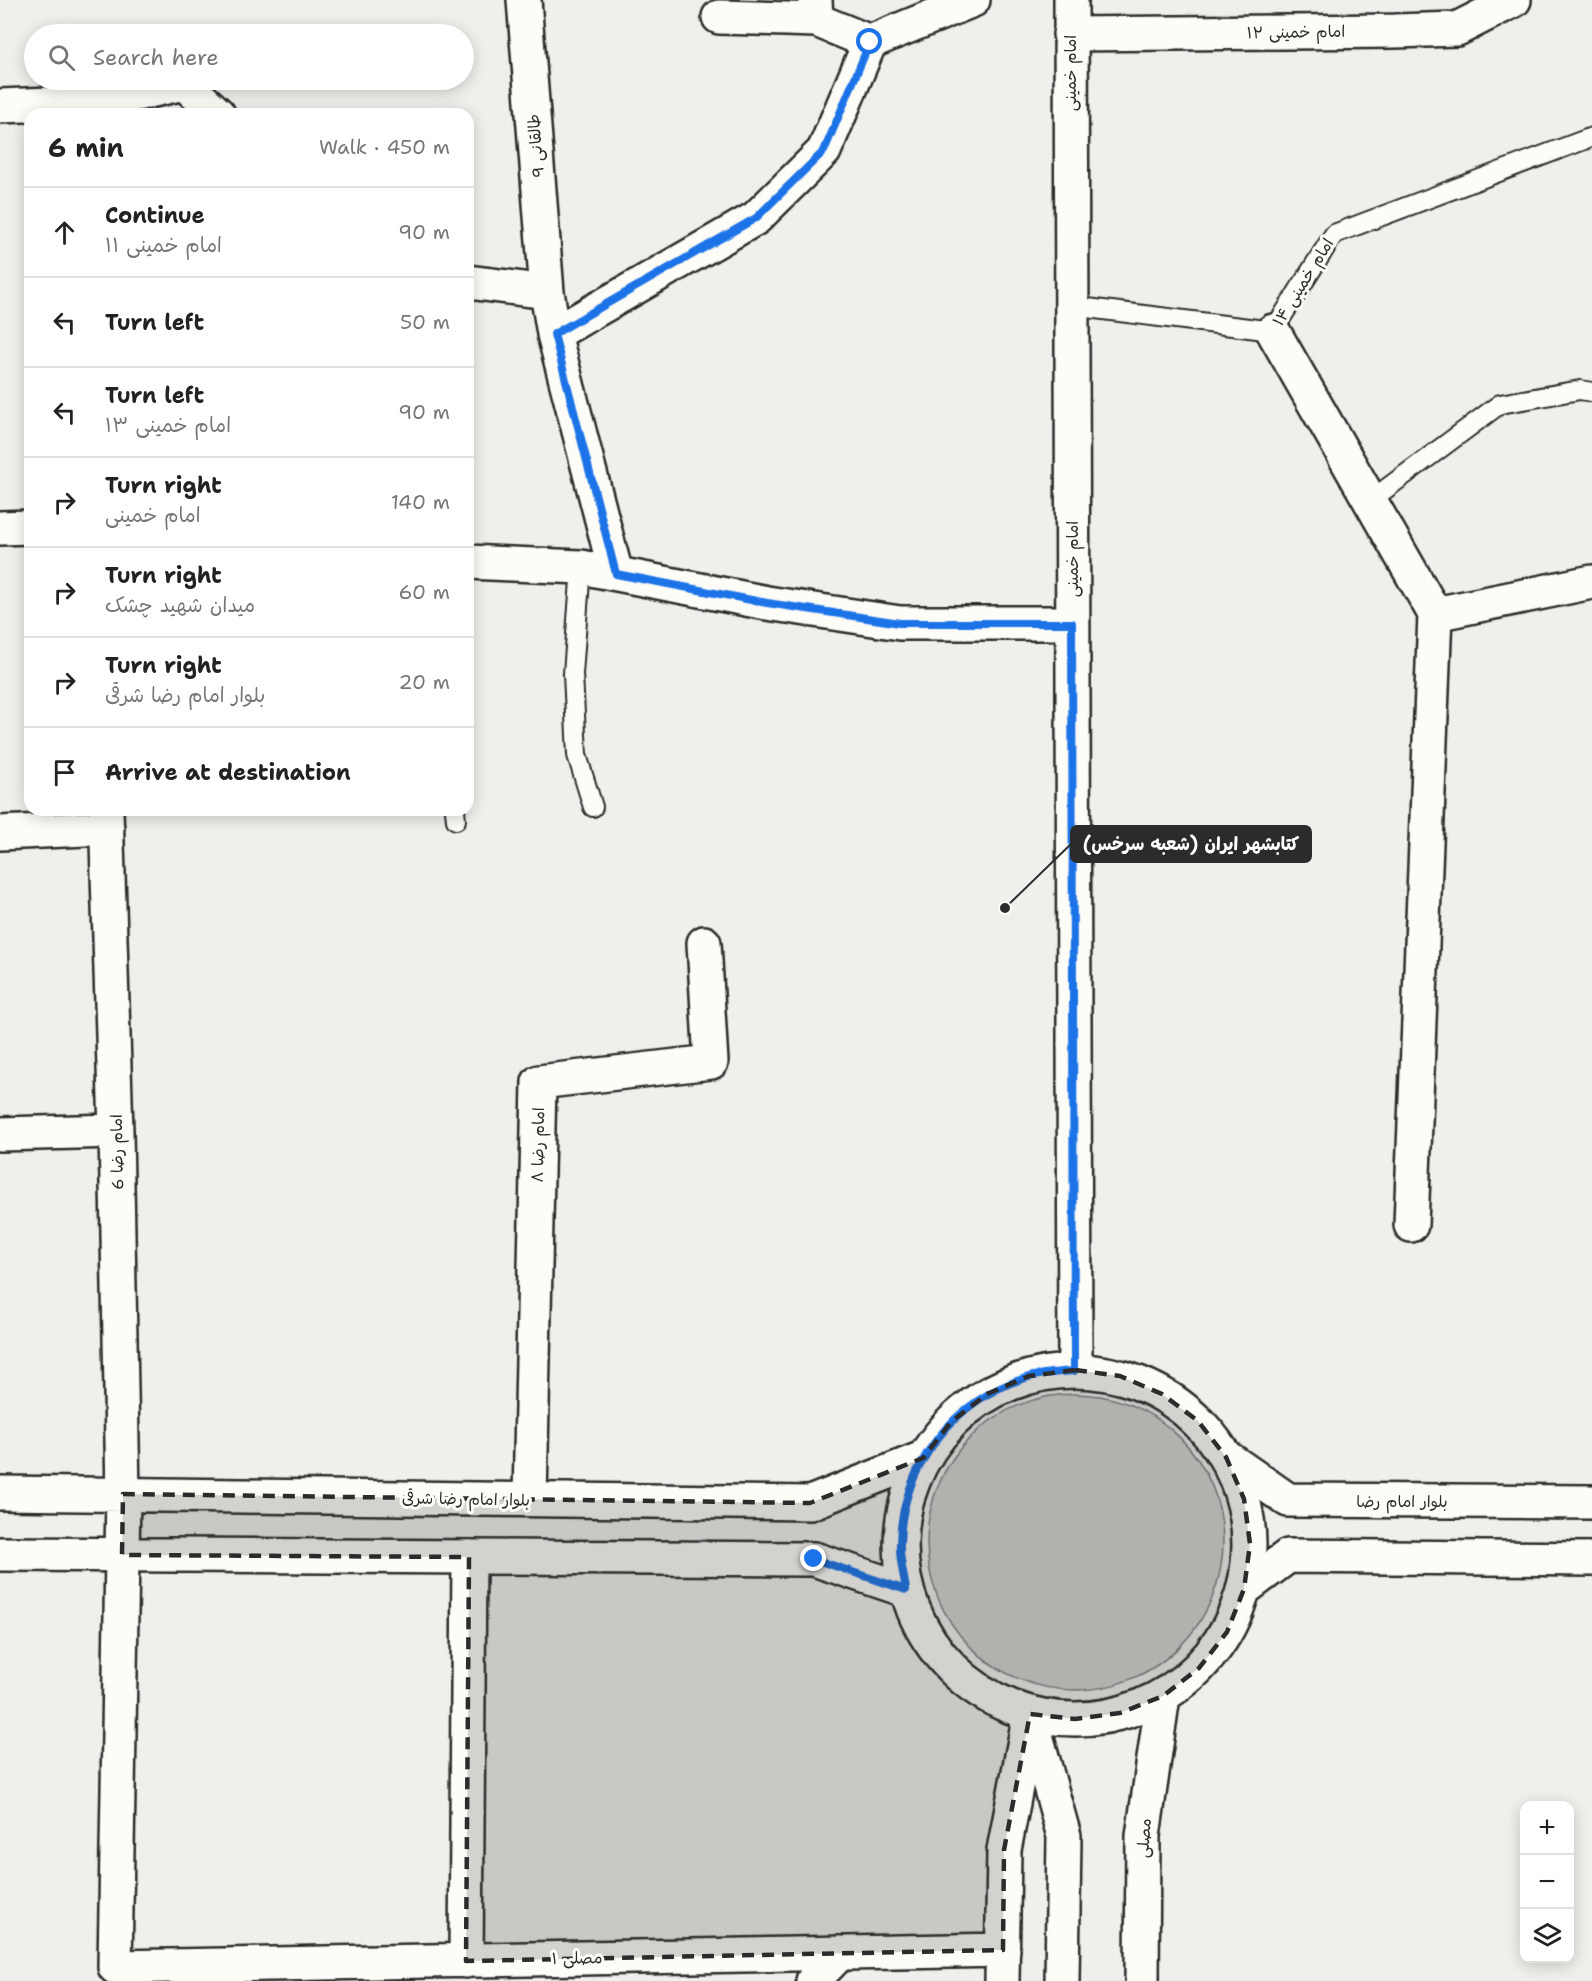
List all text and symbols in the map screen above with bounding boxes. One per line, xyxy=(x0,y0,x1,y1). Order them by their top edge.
street label: امام خمینی ۱۲ xyxy=(1247,21,1345,45)
search box xyxy=(24,24,474,90)
route start xyxy=(856,28,882,54)
street label: امام خمینی xyxy=(1060,35,1083,111)
icon: search xyxy=(45,41,78,74)
text: Search here xyxy=(93,43,219,72)
street label: طالقانی 9 xyxy=(523,113,549,179)
text: 6 min xyxy=(48,130,124,165)
text: Walk · 450 m xyxy=(319,134,450,160)
text: Continue xyxy=(105,201,205,230)
icon: ahead xyxy=(48,216,81,249)
text: 90 m xyxy=(398,219,450,245)
text: امام خمینی ۱۱ xyxy=(105,232,222,258)
street label: امام خمینی ۱۴ xyxy=(1268,234,1340,331)
icon: left xyxy=(48,306,81,339)
text: Turn left xyxy=(105,308,204,337)
text: 50 m xyxy=(400,309,450,335)
text: Turn left xyxy=(105,381,204,410)
icon: left xyxy=(48,396,81,429)
text: 90 m xyxy=(398,399,450,425)
text: امام خمینی ۱۳ xyxy=(105,412,231,438)
text: Turn right xyxy=(105,471,222,500)
icon: right xyxy=(48,486,81,519)
text: 140 m xyxy=(391,489,450,515)
text: امام خمینی xyxy=(105,502,201,528)
street label: امام خمینی xyxy=(1062,521,1085,597)
text: Turn right xyxy=(105,561,222,590)
icon: right xyxy=(48,576,81,609)
text: 60 m xyxy=(398,579,450,605)
text: میدان شهید چشک xyxy=(105,592,255,618)
text: Turn right xyxy=(105,651,222,680)
icon: right xyxy=(48,666,81,699)
text: 20 m xyxy=(399,669,450,695)
text: بلوار امام رضا شرقی xyxy=(105,682,265,708)
icon: arrive xyxy=(48,756,81,789)
text: Arrive at destination xyxy=(105,758,351,787)
callout: کتابشهر ایران (شعبه سرخس) xyxy=(1071,826,1311,862)
text: کتابشهر ایران (شعبه سرخس) xyxy=(1083,832,1299,856)
street label: امام رضا ۸ xyxy=(527,1107,551,1183)
street label: امام رضا 6 xyxy=(106,1114,130,1190)
street label: بلوار امام رضا شرقی xyxy=(402,1487,530,1513)
street label: بلوار امام رضا xyxy=(1356,1491,1448,1514)
route end xyxy=(800,1545,826,1571)
map controls xyxy=(1520,1801,1574,1963)
button: + xyxy=(1520,1801,1574,1855)
street label: مصلی xyxy=(1132,1818,1156,1858)
button: − xyxy=(1520,1855,1574,1909)
button: layers xyxy=(1520,1909,1574,1963)
street label: مصلی ۱ xyxy=(551,1947,603,1969)

